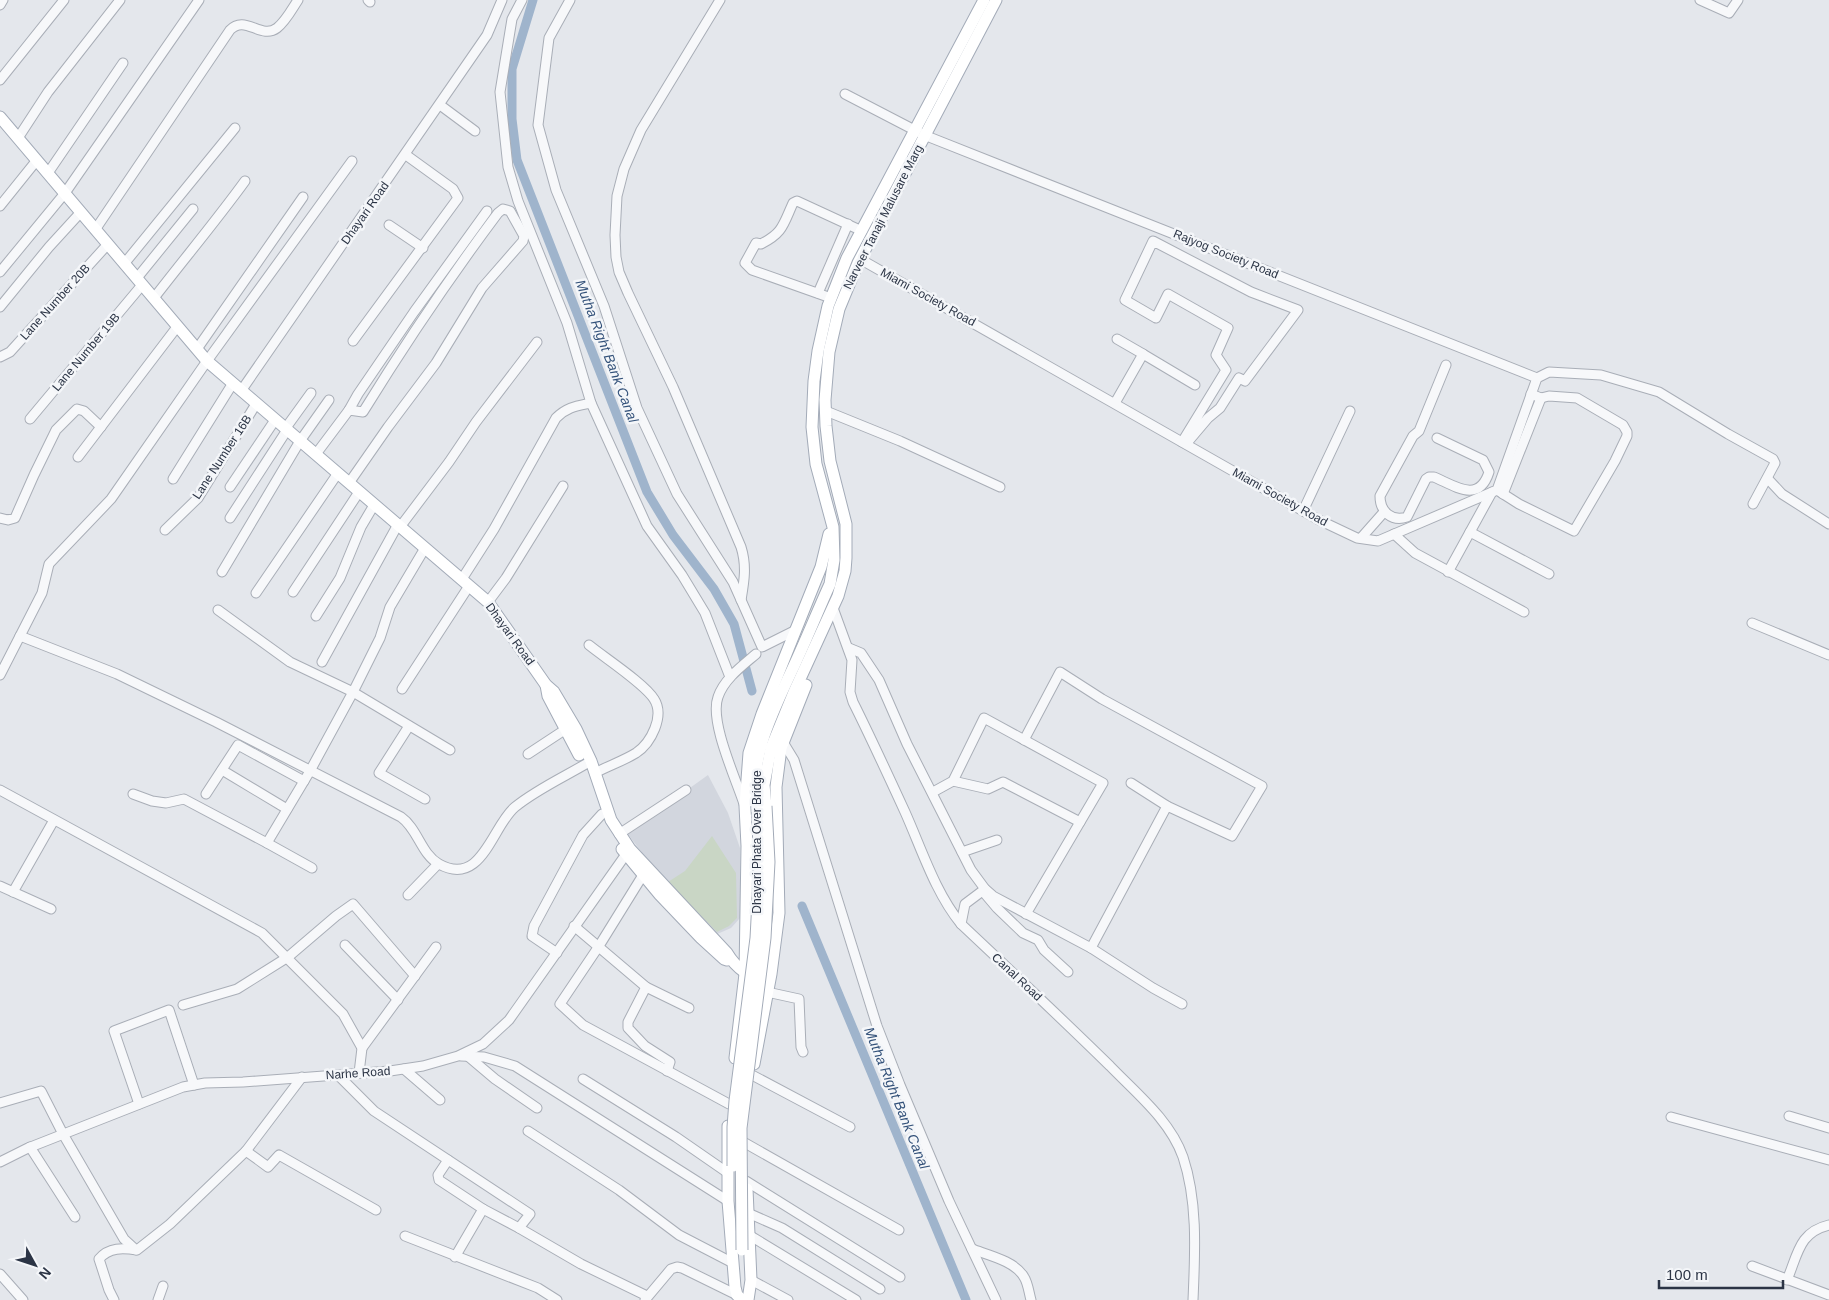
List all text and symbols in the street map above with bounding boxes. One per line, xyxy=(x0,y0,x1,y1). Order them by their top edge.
street label: Narveer Tanaji Malusare Marg xyxy=(840,142,926,292)
street label: Dhayari Road xyxy=(338,179,392,247)
street label: Rajyog Society Road xyxy=(1171,227,1281,281)
street label: Lane Number 20B xyxy=(17,261,93,343)
street label: Miami Society Road xyxy=(878,265,978,329)
water label: Mutha Right Bank Canal xyxy=(572,277,642,426)
street label: Lane Number 19B xyxy=(49,310,123,394)
street label: Lane Number 16B xyxy=(190,412,254,502)
street label: Miami Society Road xyxy=(1230,465,1330,529)
street label: Dhayari Road xyxy=(483,600,537,668)
street label: Dhayari Phata Over Bridge xyxy=(750,770,764,914)
street label: Canal Road xyxy=(989,950,1045,1004)
water label: Mutha Right Bank Canal xyxy=(861,1025,933,1172)
street label: Narhe Road xyxy=(325,1064,391,1082)
north arrow xyxy=(10,1240,60,1290)
scale bar xyxy=(1659,1258,1783,1290)
text: N xyxy=(36,1264,54,1282)
text: 100 m xyxy=(1666,1266,1708,1283)

